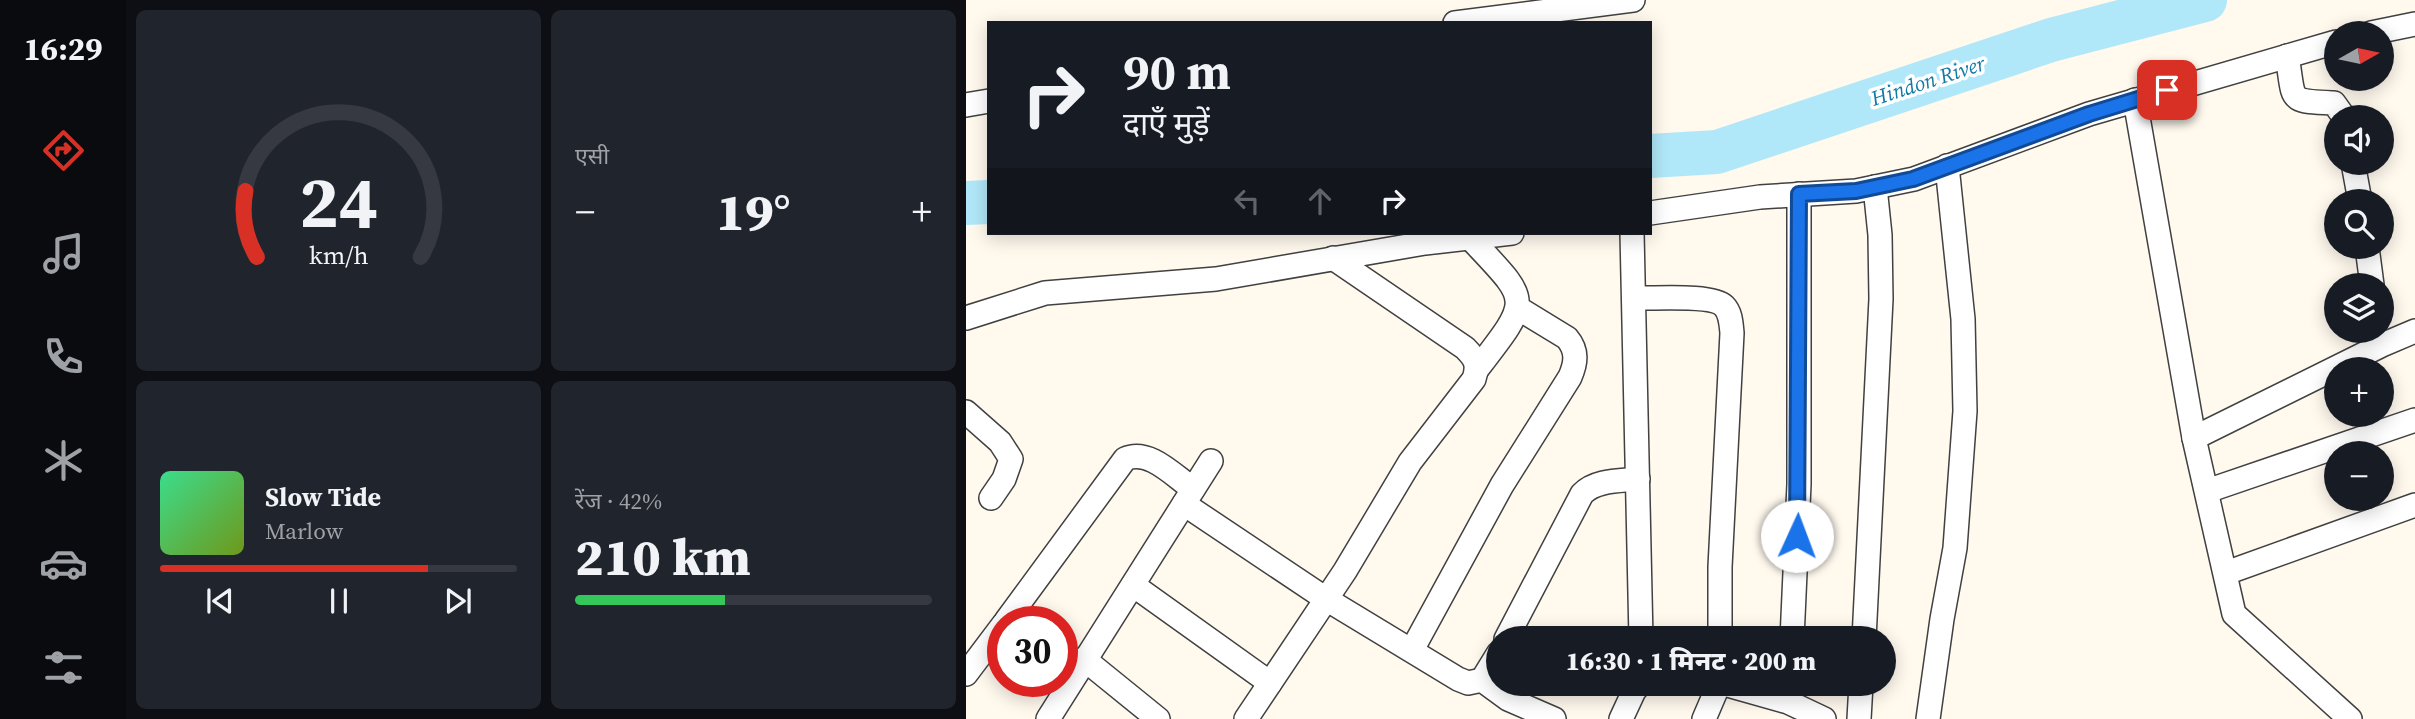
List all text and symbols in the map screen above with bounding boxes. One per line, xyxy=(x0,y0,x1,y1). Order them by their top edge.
north arrow xyxy=(2324,21,2394,91)
map controls xyxy=(2324,21,2394,511)
text: 16:29 xyxy=(24,27,102,71)
text: 90 m xyxy=(1123,38,1231,105)
water label: Hindon River xyxy=(1866,48,1989,113)
icon: right xyxy=(1008,49,1099,140)
pin xyxy=(2137,60,2197,120)
icon: arrive xyxy=(2148,71,2186,109)
text: दाएँ मुड़ें xyxy=(1123,102,1210,146)
button: sound xyxy=(2324,105,2394,175)
icon: directions xyxy=(39,126,88,175)
text: एसी xyxy=(575,140,609,172)
text: 24 xyxy=(299,152,378,251)
text: 19° xyxy=(716,176,791,247)
icon: left xyxy=(1228,182,1266,220)
icon: ahead xyxy=(1301,182,1339,220)
icon: right xyxy=(1374,182,1412,220)
text: − xyxy=(575,186,595,238)
text: + xyxy=(912,186,932,238)
button: search xyxy=(2324,189,2394,259)
icon: music xyxy=(39,229,88,278)
text: km/h xyxy=(309,237,368,271)
button: layers xyxy=(2324,273,2394,343)
icon: phone xyxy=(39,332,88,381)
button: + xyxy=(2324,357,2394,427)
icon: climate xyxy=(39,436,88,485)
button: − xyxy=(2324,441,2394,511)
text: Slow Tide xyxy=(265,479,381,515)
text: रेंज · 42% xyxy=(575,485,662,517)
position arrow xyxy=(1760,499,1834,573)
text: Marlow xyxy=(265,515,343,547)
text: 210 km xyxy=(575,521,751,592)
icon: car xyxy=(39,539,88,588)
icon: previous xyxy=(201,582,239,620)
icon: pause xyxy=(320,582,358,620)
icon: next xyxy=(439,582,477,620)
speed limit sign: 30 xyxy=(987,606,1078,697)
icon: filters xyxy=(39,643,88,692)
text: 16:30 · 1 मिनट · 200 m xyxy=(1566,643,1816,679)

